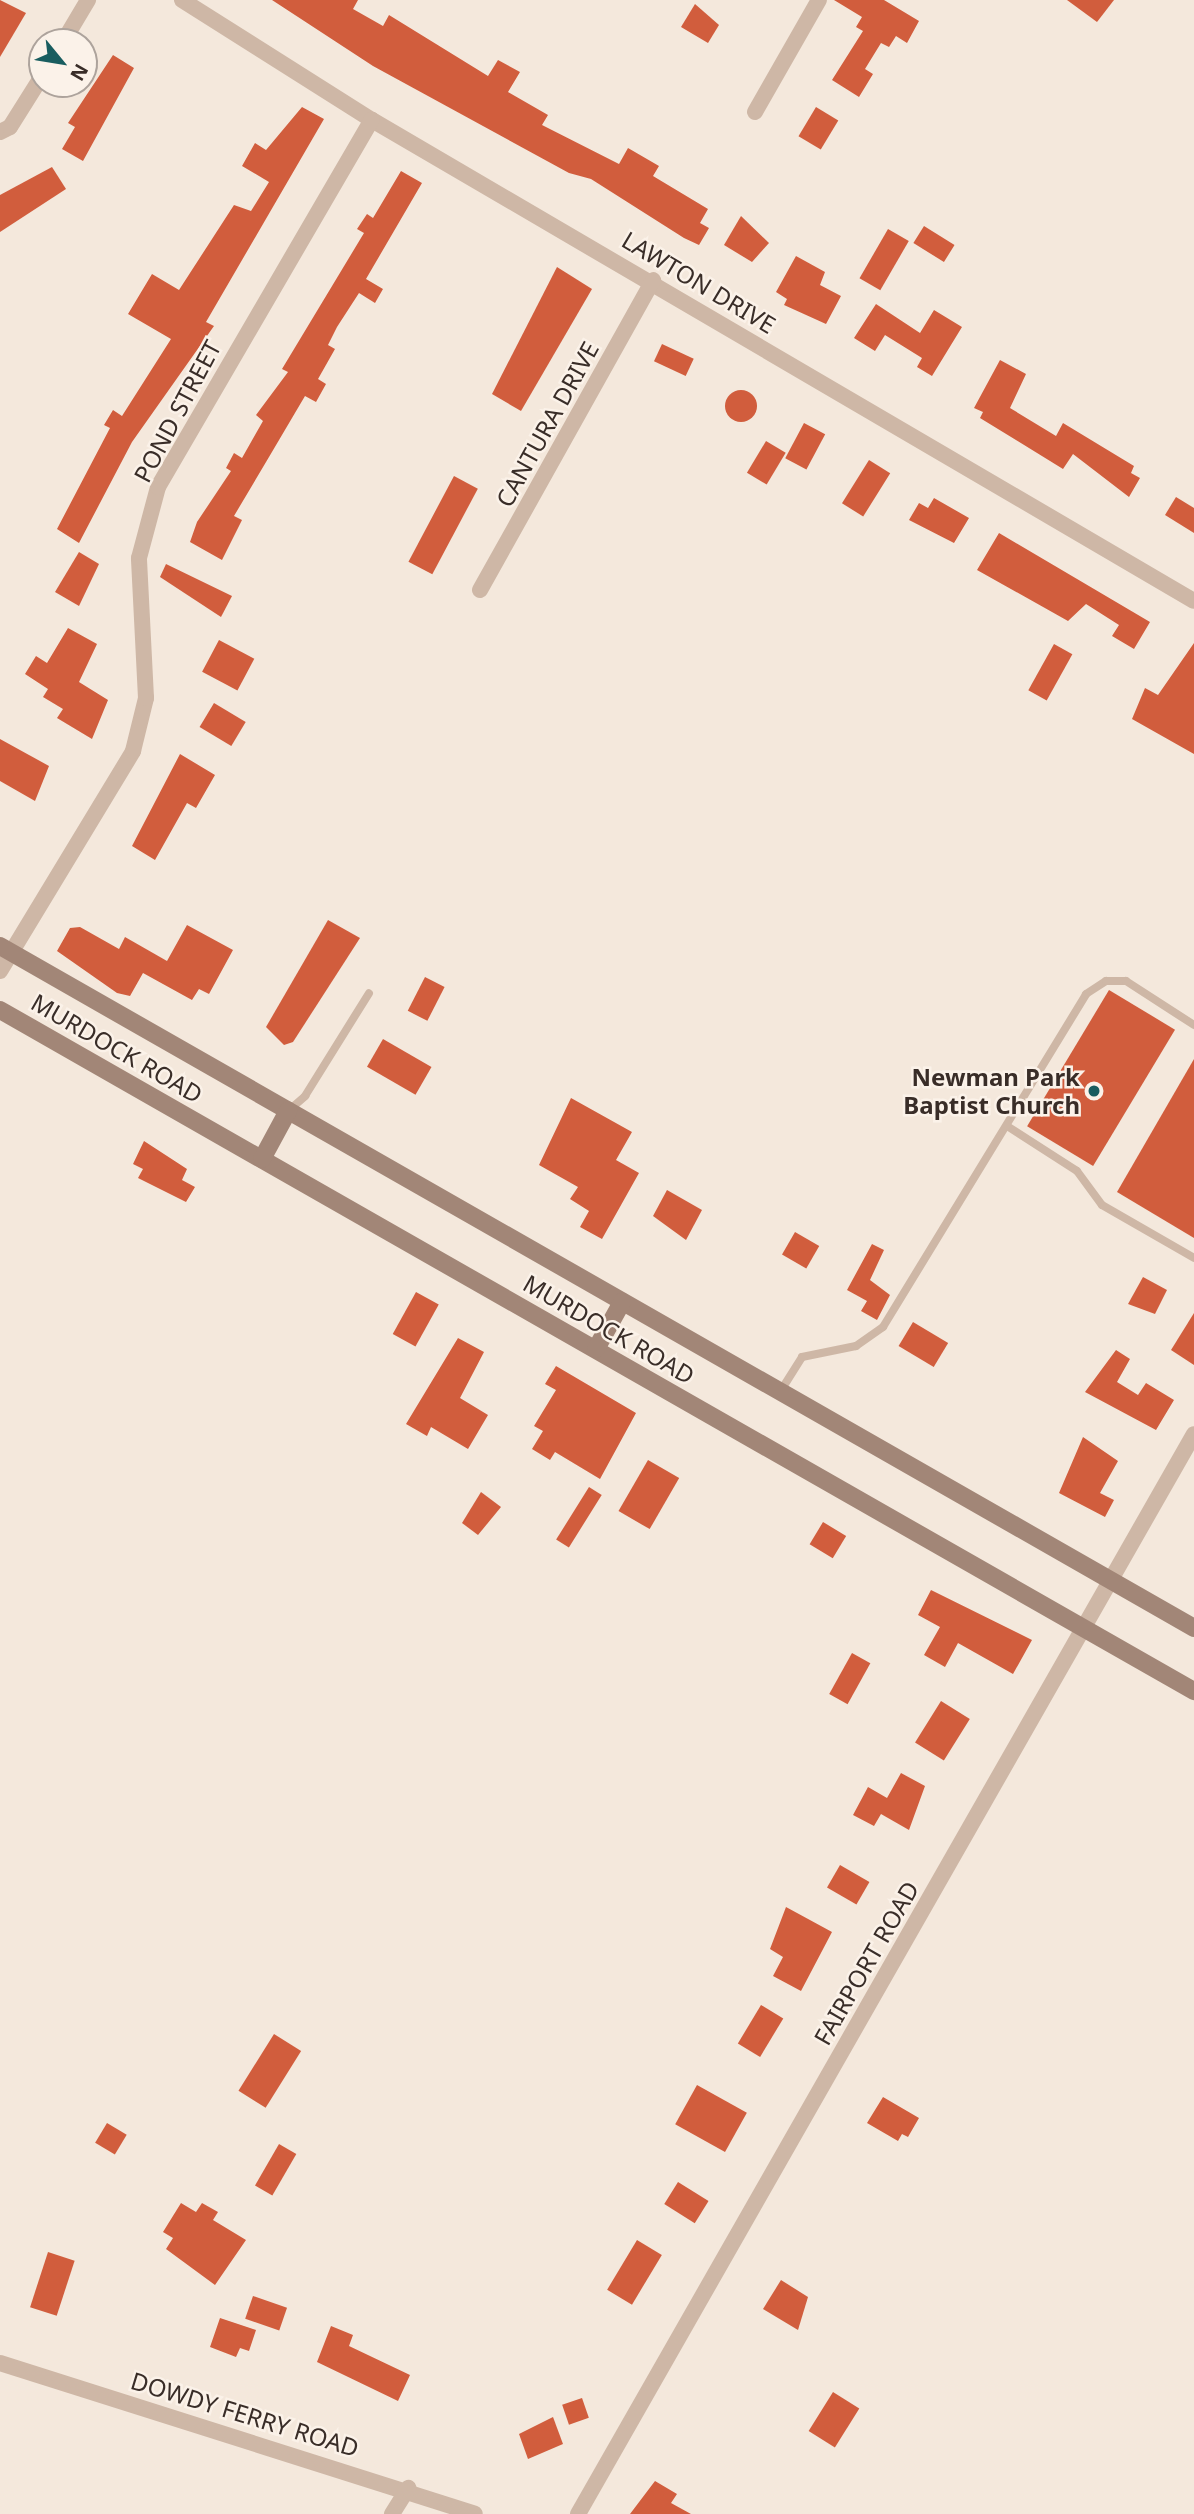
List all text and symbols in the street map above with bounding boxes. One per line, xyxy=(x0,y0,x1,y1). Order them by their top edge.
north arrow xyxy=(28,28,98,98)
text: N xyxy=(64,59,95,86)
street label: LAWTON DRIVE xyxy=(617,225,781,339)
street label: POND STREET xyxy=(127,335,227,487)
street label: CANTURA DRIVE xyxy=(490,336,604,512)
street label: MURDOCK ROAD xyxy=(26,987,208,1109)
place label: Newman Park Baptist Church xyxy=(903,1063,1080,1119)
marker: Newman Park Baptist Church xyxy=(1086,1083,1102,1099)
street label: MURDOCK ROAD xyxy=(518,1268,700,1390)
street label: FAIRPORT ROAD xyxy=(807,1876,925,2050)
street label: DOWDY FERRY ROAD xyxy=(127,2366,363,2462)

